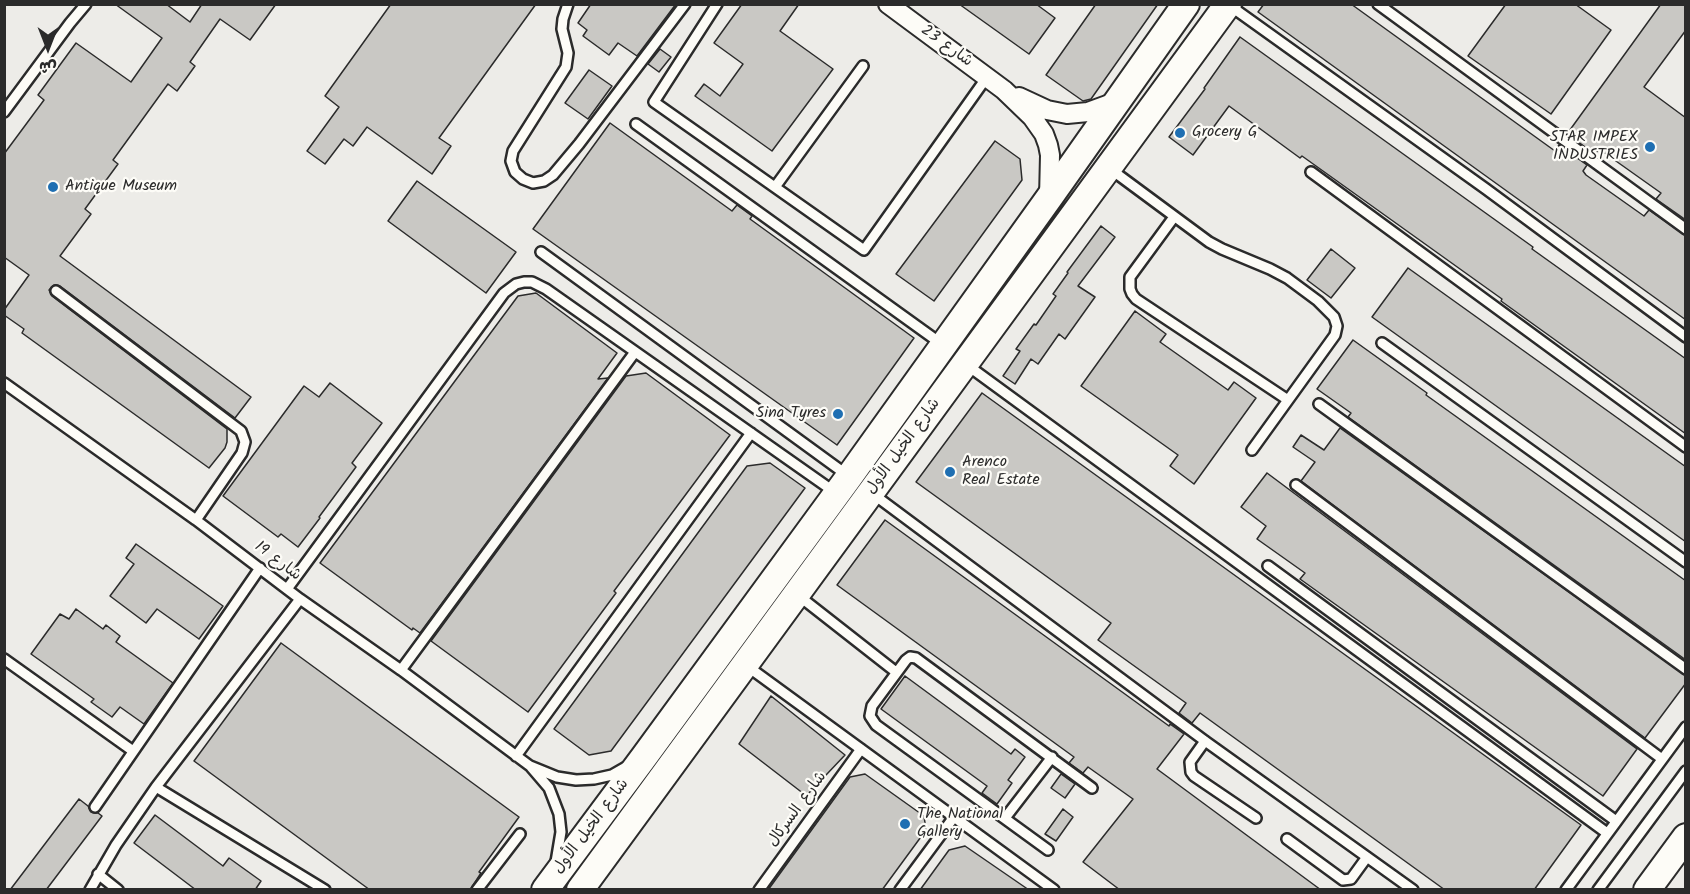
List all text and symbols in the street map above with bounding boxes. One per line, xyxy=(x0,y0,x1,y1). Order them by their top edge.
north arrow xyxy=(18,18,78,78)
street label: شارع 23 xyxy=(916,22,976,72)
text: ش xyxy=(39,54,57,79)
place label: Grocery G xyxy=(1192,123,1258,143)
marker: Grocery G xyxy=(1173,126,1187,140)
place label: STAR IMPEX INDUSTRIES xyxy=(1550,128,1638,166)
marker: STAR IMPEX INDUSTRIES xyxy=(1643,140,1657,154)
place label: Antique Museum xyxy=(65,177,177,197)
marker: Antique Museum xyxy=(46,180,60,194)
street label: شارع الخيل الأول xyxy=(863,395,945,499)
place label: Sina Tyres xyxy=(756,404,826,424)
marker: Sina Tyres xyxy=(831,407,845,421)
place label: Arenco Real Estate xyxy=(962,453,1040,491)
marker: Arenco Real Estate xyxy=(943,465,957,479)
street label: شارع 19 xyxy=(250,538,304,586)
street label: شارع السركال xyxy=(764,769,832,851)
street label: شارع الخيل الأول xyxy=(550,776,634,878)
place label: The National Gallery xyxy=(917,805,1003,843)
marker: The National Gallery xyxy=(898,817,912,831)

